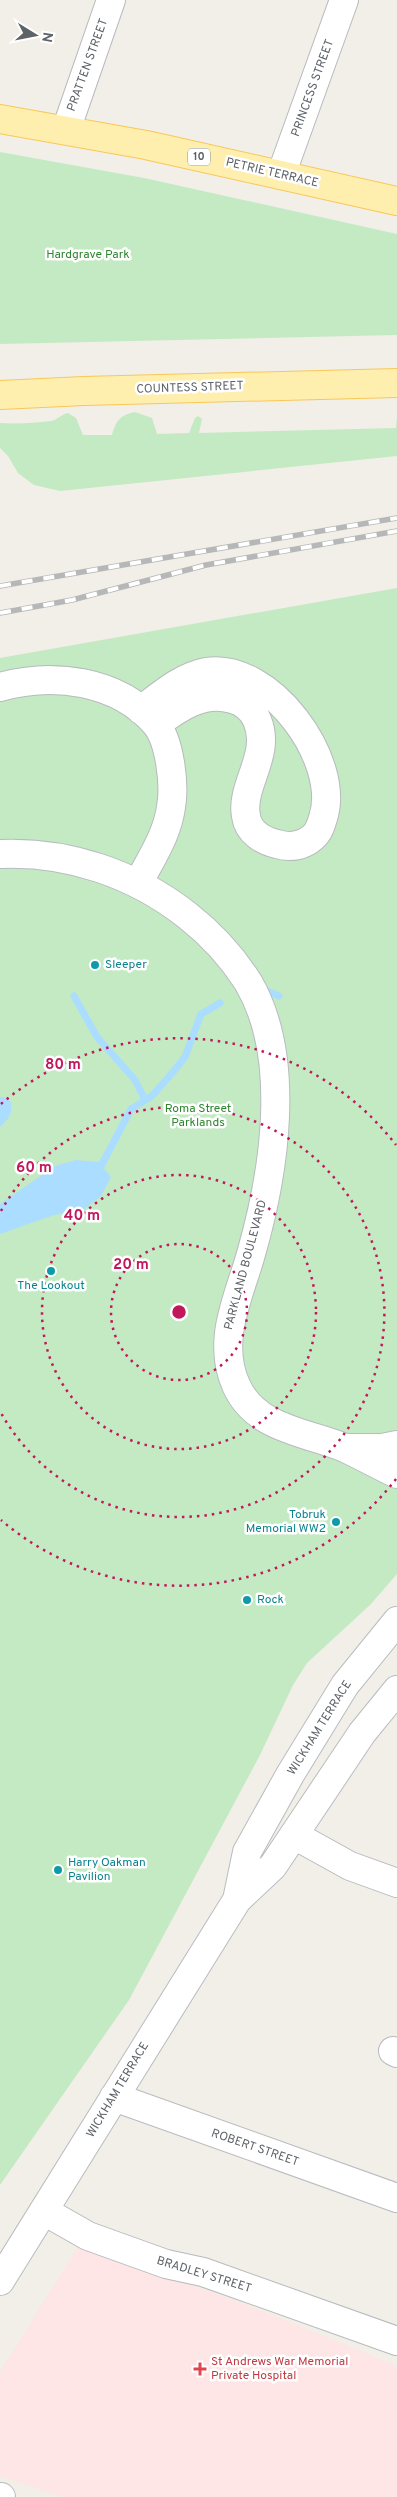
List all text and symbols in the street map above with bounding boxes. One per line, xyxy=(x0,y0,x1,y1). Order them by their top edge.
north arrow xyxy=(10,10,60,60)
street label: PRATTEN STREET xyxy=(64,16,112,114)
text: N xyxy=(37,31,56,43)
street label: PRINCESS STREET xyxy=(288,37,338,139)
road number: 10 xyxy=(188,148,210,166)
street label: PETRIE TERRACE xyxy=(224,155,320,191)
park label: Hardgrave Park xyxy=(46,247,130,263)
street label: COUNTESS STREET xyxy=(136,378,244,398)
place label: Sleeper xyxy=(105,957,147,973)
marker: Sleeper xyxy=(89,959,101,971)
text: 80 m xyxy=(45,1056,81,1075)
park label: Roma Street Parklands xyxy=(165,1101,231,1131)
text: 60 m xyxy=(16,1159,52,1178)
street label: PARKLAND BOULEVARD xyxy=(221,1198,271,1332)
text: 40 m xyxy=(64,1207,100,1226)
text: 20 m xyxy=(113,1256,149,1275)
marker: The Lookout xyxy=(45,1265,57,1277)
place label: The Lookout xyxy=(17,1278,85,1294)
centre of rings xyxy=(170,1303,188,1321)
place label: Tobruk Memorial WW2 xyxy=(246,1507,326,1537)
marker: Tobruk Memorial WW2 xyxy=(330,1516,342,1528)
place label: Rock xyxy=(257,1592,284,1608)
marker: Rock xyxy=(241,1594,253,1606)
street label: WICKHAM TERRACE xyxy=(284,1677,356,1779)
place label: Harry Oakman Pavilion xyxy=(68,1855,146,1885)
marker: Harry Oakman Pavilion xyxy=(52,1864,64,1876)
street label: WICKHAM TERRACE xyxy=(83,2039,153,2141)
street label: ROBERT STREET xyxy=(209,2125,301,2171)
street label: BRADLEY STREET xyxy=(155,2253,253,2297)
place label: St Andrews War Memorial Private Hospital xyxy=(211,2354,348,2384)
marker: St Andrews War Memorial Private Hospital xyxy=(193,2362,207,2376)

